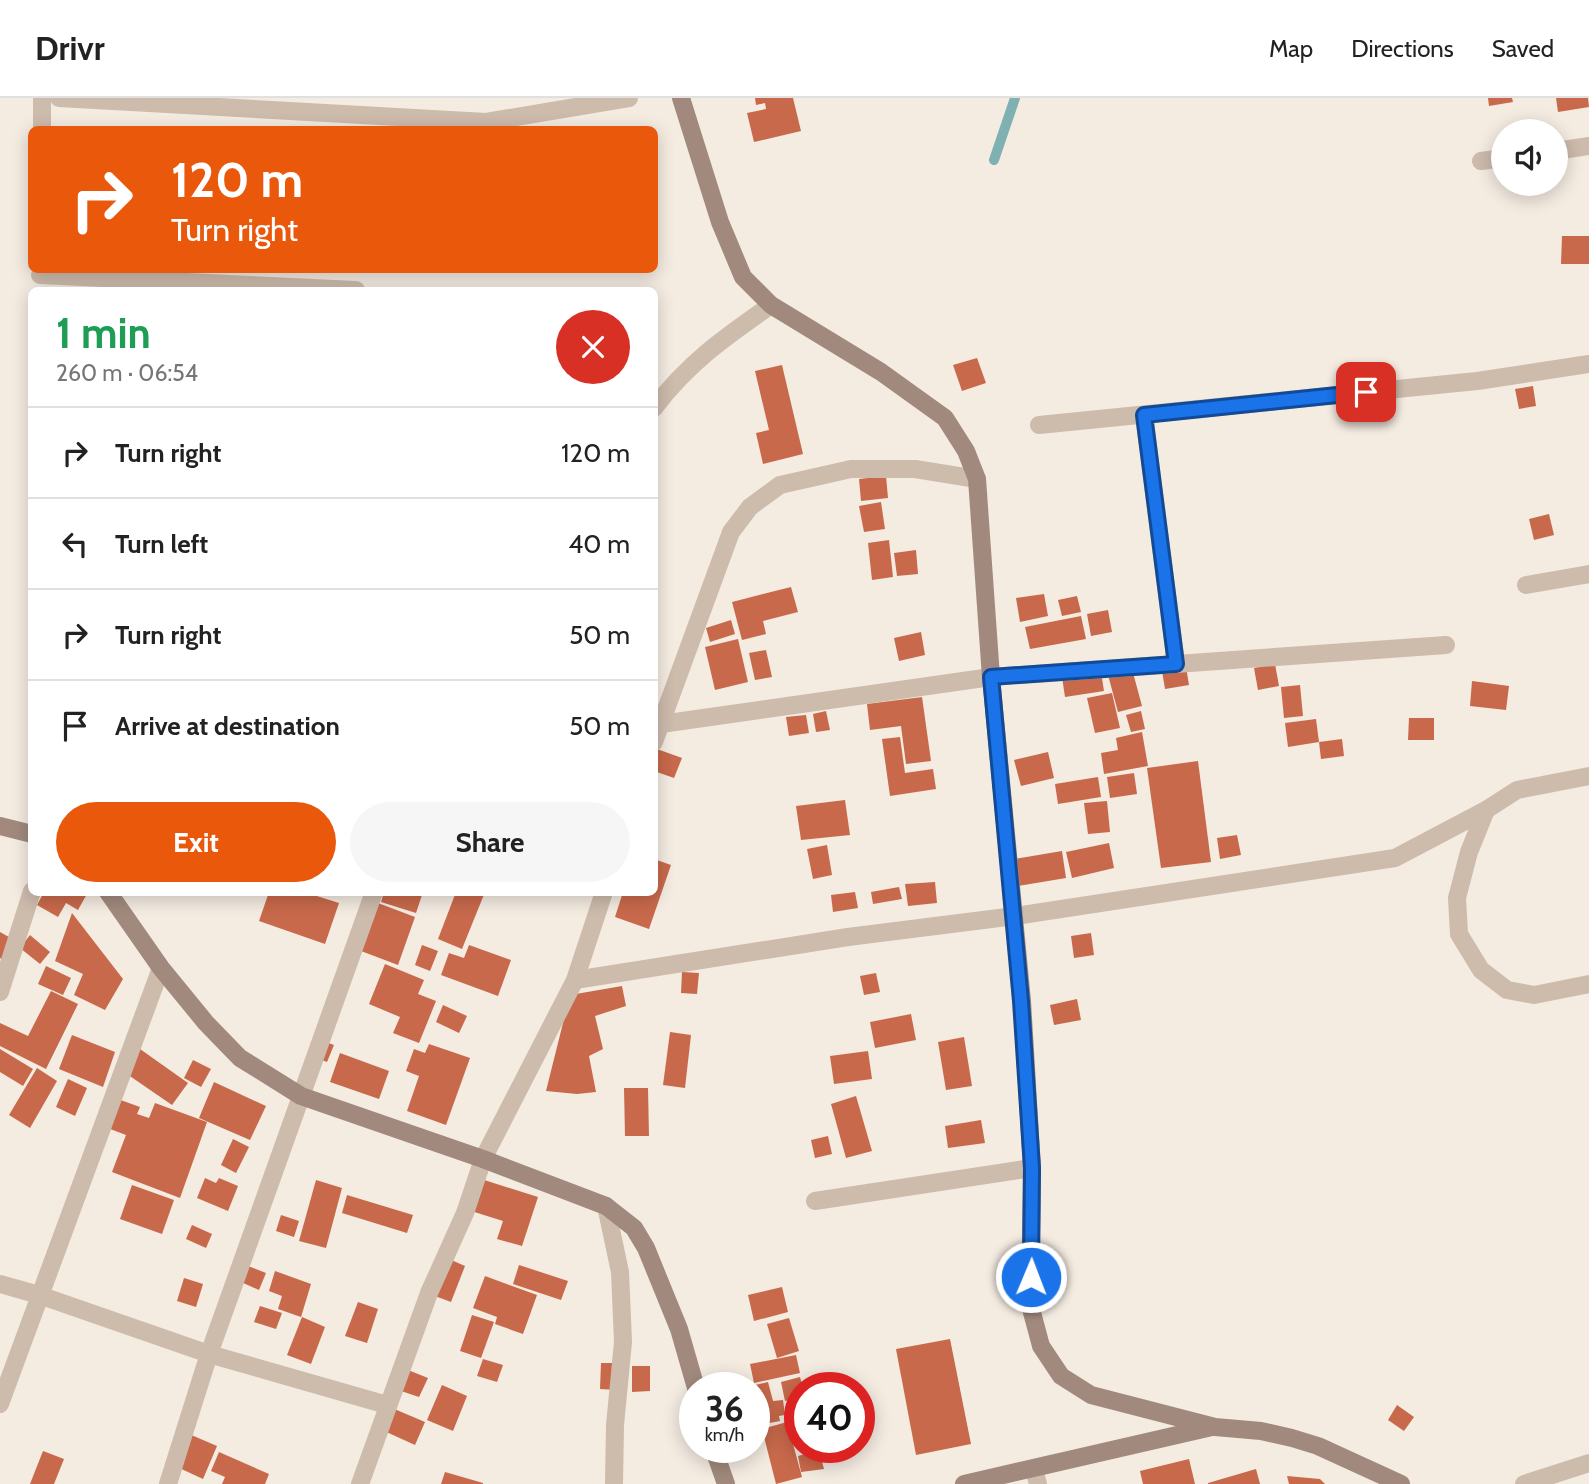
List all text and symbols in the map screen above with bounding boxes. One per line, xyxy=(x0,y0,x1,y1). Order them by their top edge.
text: Drivr xyxy=(35,28,105,68)
text: Map xyxy=(1269,34,1313,63)
text: Directions xyxy=(1351,34,1454,63)
text: Saved xyxy=(1492,34,1554,63)
map controls xyxy=(1491,119,1568,196)
button: sound xyxy=(1491,119,1568,196)
text: 120 m xyxy=(171,150,303,209)
icon: right xyxy=(56,154,147,245)
text: Turn right xyxy=(171,210,298,249)
text: 1 min xyxy=(56,307,151,359)
button: close xyxy=(556,310,630,384)
text: 260 m · 06:54 xyxy=(56,359,198,387)
pin xyxy=(1336,362,1396,422)
icon: arrive xyxy=(1347,373,1385,411)
icon: right xyxy=(56,434,94,472)
text: Turn right xyxy=(115,437,221,469)
text: 120 m xyxy=(561,437,630,469)
icon: left xyxy=(56,525,94,563)
text: Turn left xyxy=(115,528,208,560)
text: 40 m xyxy=(568,528,630,560)
icon: right xyxy=(56,616,94,654)
text: Turn right xyxy=(115,619,221,651)
text: 50 m xyxy=(569,619,630,651)
icon: arrive xyxy=(56,707,94,745)
text: Arrive at destination xyxy=(115,710,340,742)
text: 50 m xyxy=(569,710,630,742)
button: Exit xyxy=(56,802,336,882)
button: Share xyxy=(350,802,630,882)
position arrow xyxy=(994,1240,1068,1314)
speed limit sign: 40 xyxy=(784,1372,875,1463)
text: 36 xyxy=(705,1387,744,1430)
text: km/h xyxy=(705,1424,744,1446)

